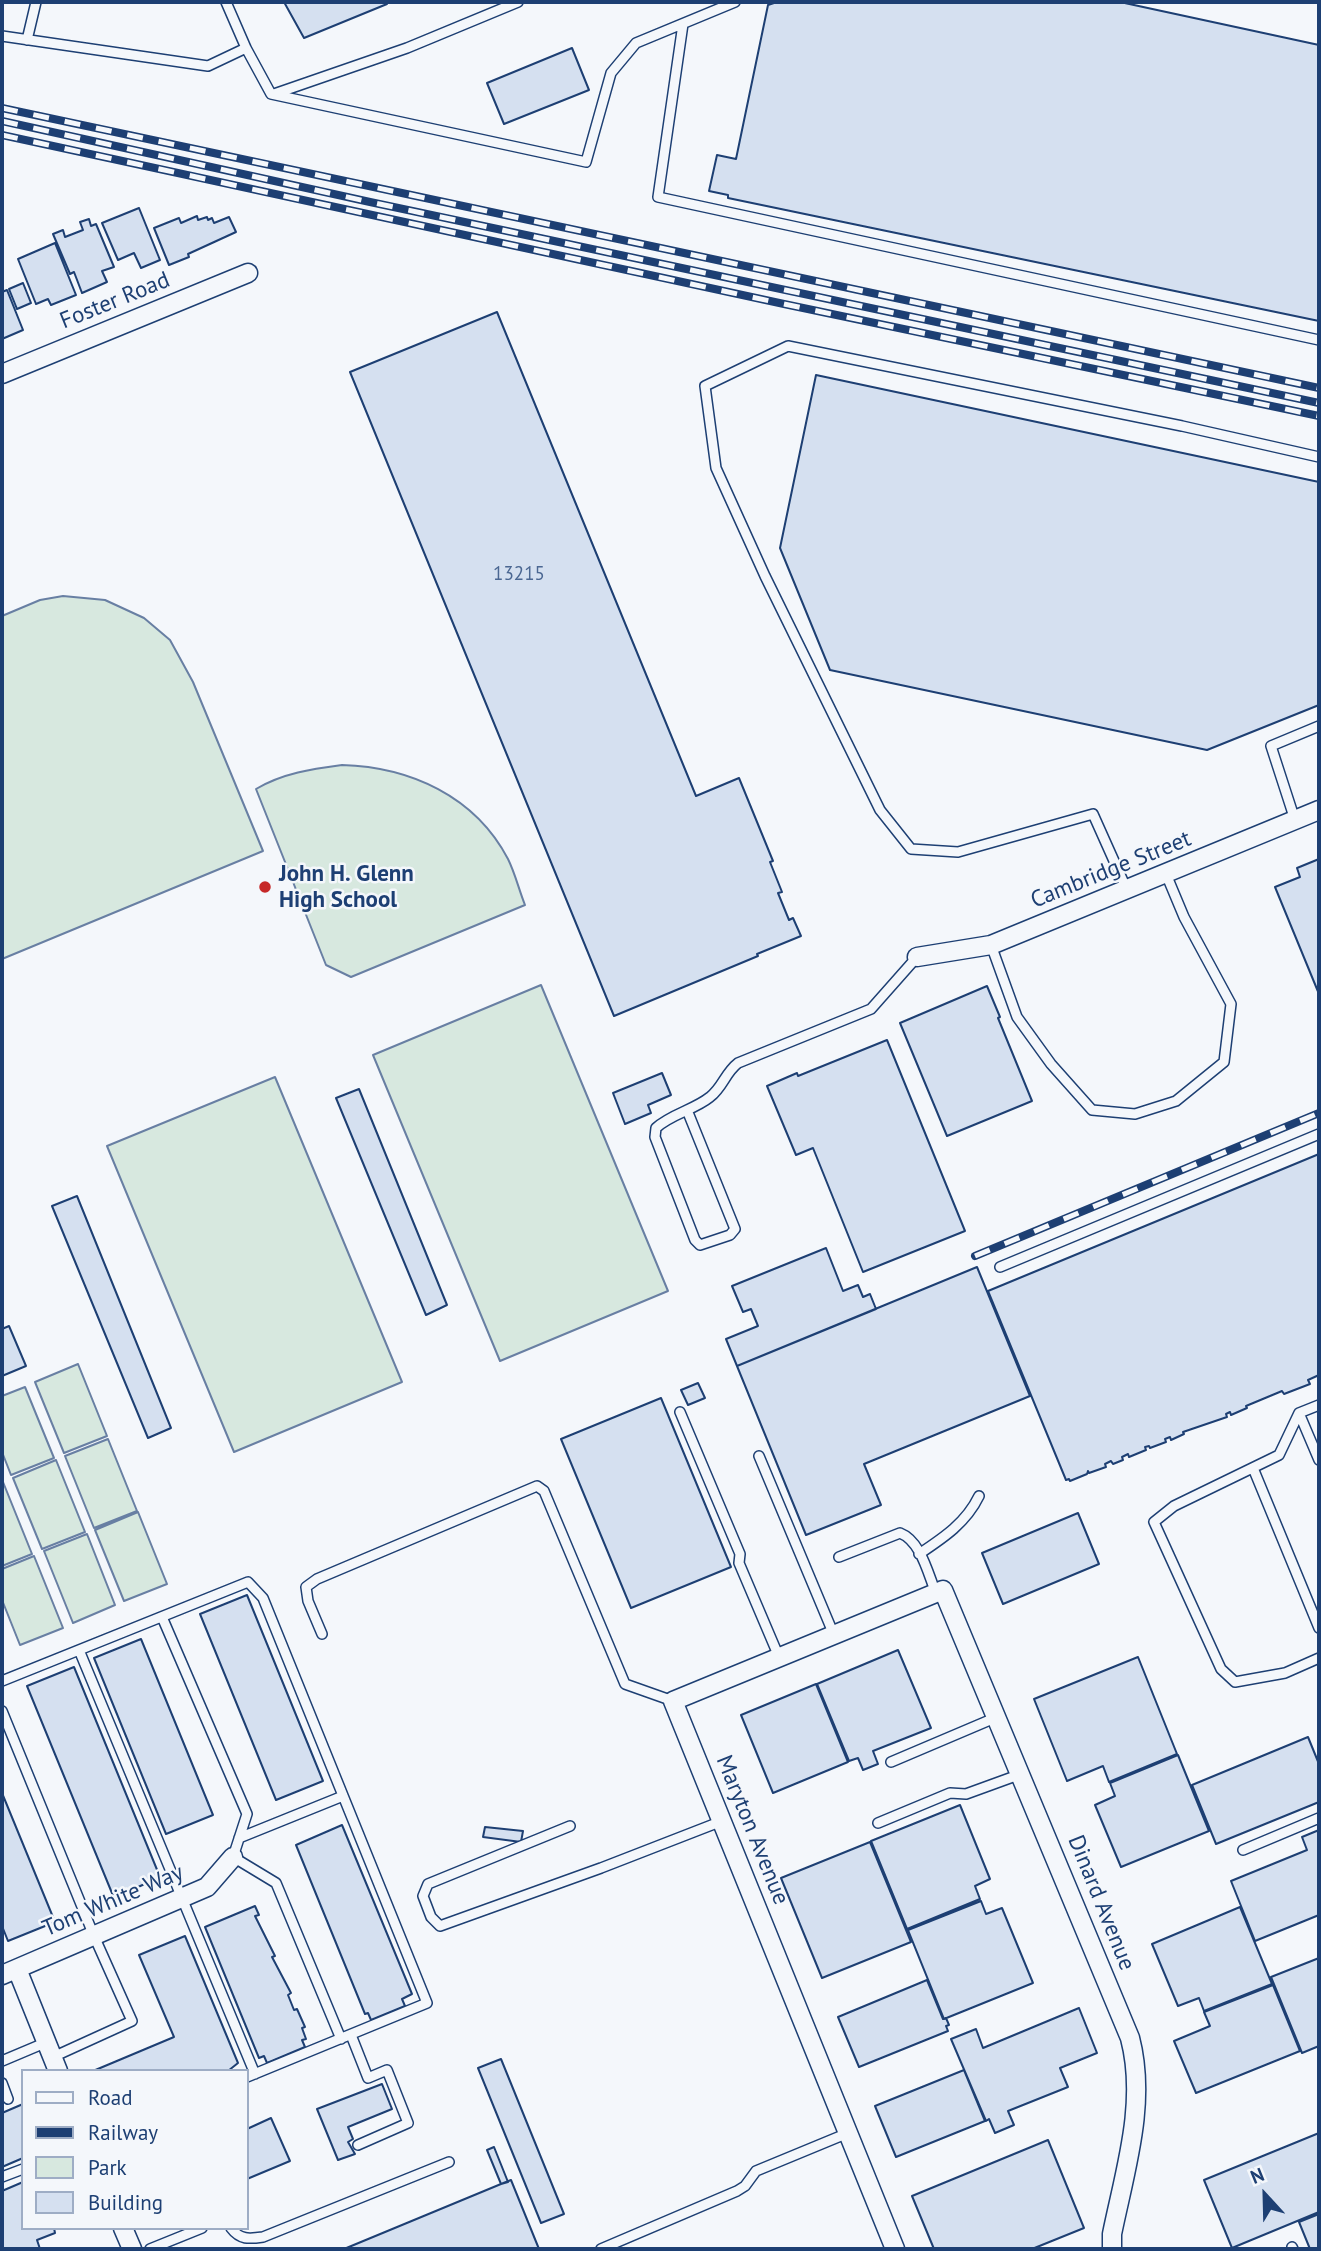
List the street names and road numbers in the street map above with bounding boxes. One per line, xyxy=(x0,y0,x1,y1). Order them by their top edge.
street label: Foster Road xyxy=(56,267,174,335)
street label: Cambridge Street xyxy=(1027,825,1195,915)
street label: Maryton Avenue xyxy=(710,1751,794,1909)
street label: Dinard Avenue xyxy=(1061,1831,1141,1975)
street label: Tom White Way xyxy=(38,1859,188,1943)

